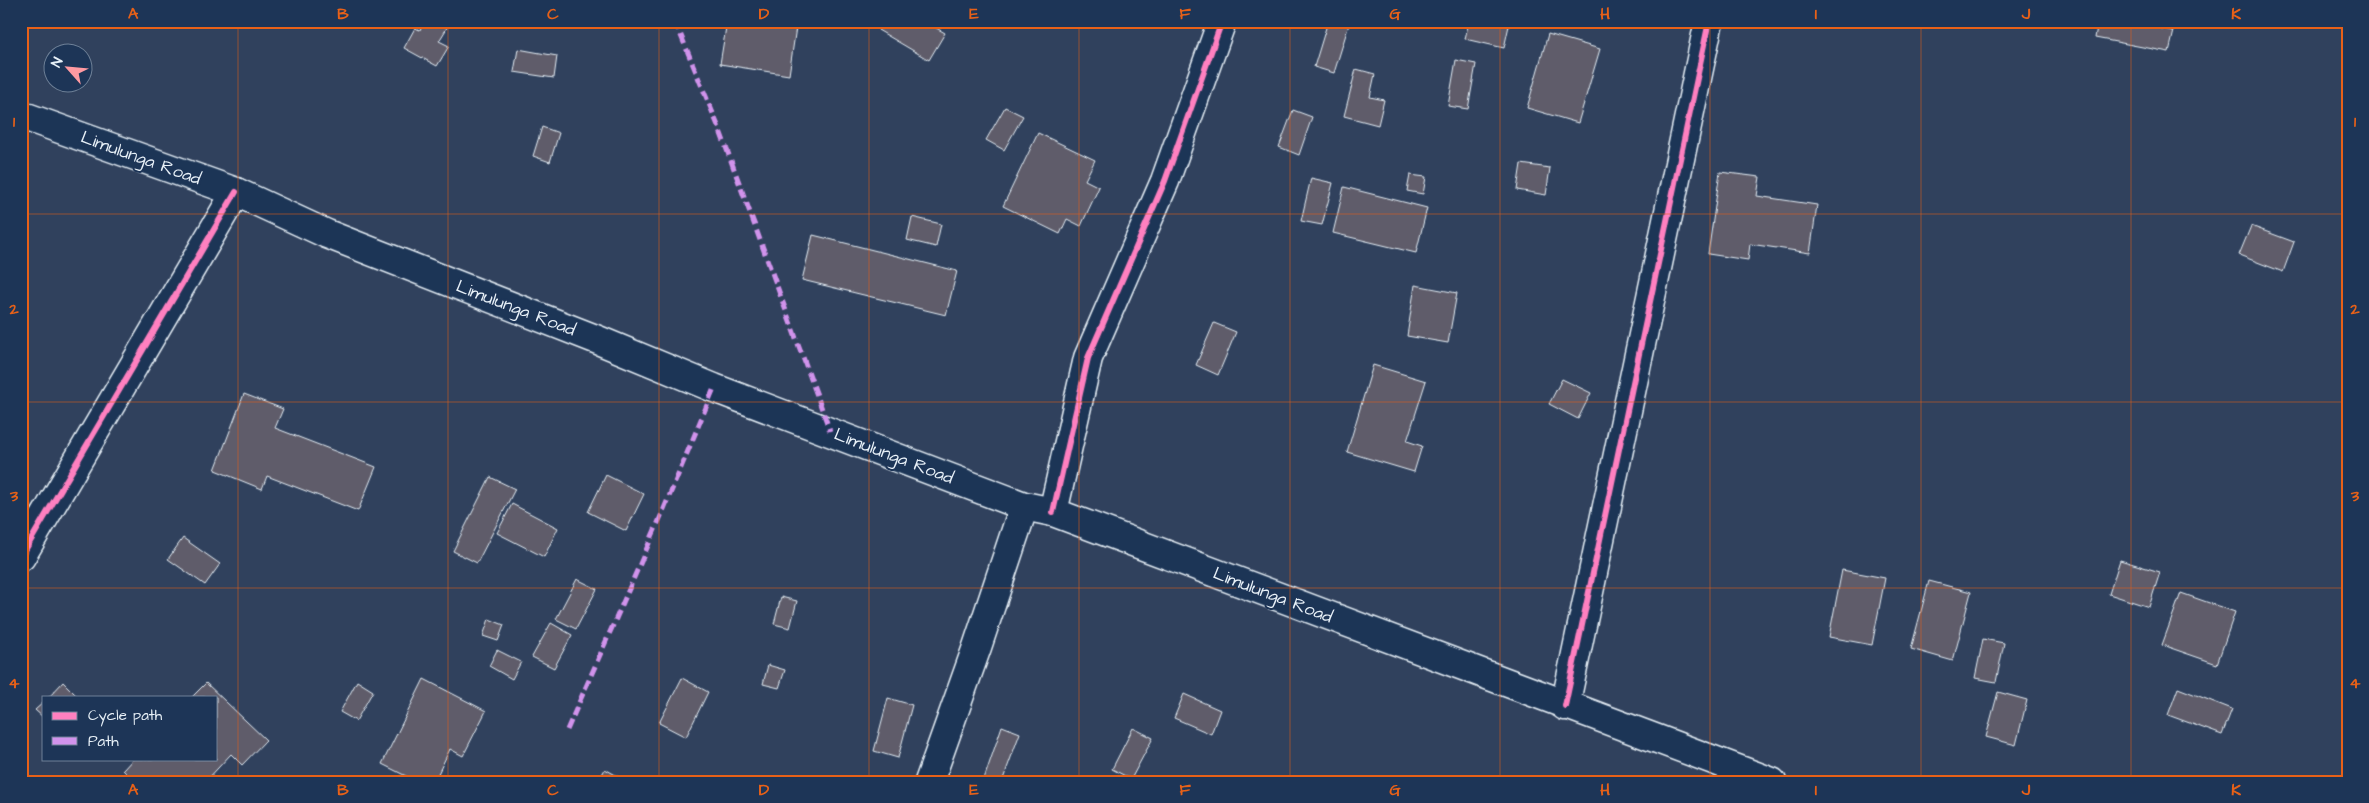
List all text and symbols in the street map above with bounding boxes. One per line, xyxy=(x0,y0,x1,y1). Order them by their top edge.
text: A xyxy=(128,3,139,25)
text: B xyxy=(337,3,349,25)
text: C xyxy=(547,3,559,25)
text: D xyxy=(759,3,770,25)
text: E xyxy=(969,3,979,25)
text: F xyxy=(1179,3,1191,25)
text: G xyxy=(1389,3,1401,25)
text: H xyxy=(1600,3,1610,25)
text: I xyxy=(1815,3,1817,25)
text: J xyxy=(2021,3,2031,25)
text: K xyxy=(2231,3,2241,25)
north arrow xyxy=(42,42,92,92)
text: N xyxy=(46,54,68,71)
text: 1 xyxy=(13,111,16,133)
text: 1 xyxy=(2354,111,2357,133)
street label: Limulunga Road xyxy=(77,125,205,192)
street label: Limulunga Road xyxy=(452,274,579,343)
text: 2 xyxy=(8,298,19,320)
text: 2 xyxy=(2349,298,2360,320)
street label: Limulunga Road xyxy=(830,422,957,491)
text: 3 xyxy=(9,485,19,507)
text: 3 xyxy=(2350,485,2360,507)
street label: Limulunga Road xyxy=(1209,561,1336,630)
text: 4 xyxy=(9,672,20,694)
text: 4 xyxy=(2350,672,2361,694)
legend xyxy=(42,696,218,760)
text: Cycle path xyxy=(88,705,163,727)
text: Path xyxy=(88,731,119,752)
text: A xyxy=(128,779,139,801)
text: B xyxy=(337,779,349,801)
text: C xyxy=(547,779,559,801)
text: D xyxy=(759,779,770,801)
text: E xyxy=(969,779,979,801)
text: F xyxy=(1179,779,1191,801)
text: G xyxy=(1389,779,1401,801)
text: H xyxy=(1600,779,1610,801)
text: I xyxy=(1815,779,1817,801)
text: J xyxy=(2021,779,2031,801)
text: K xyxy=(2231,779,2241,801)

